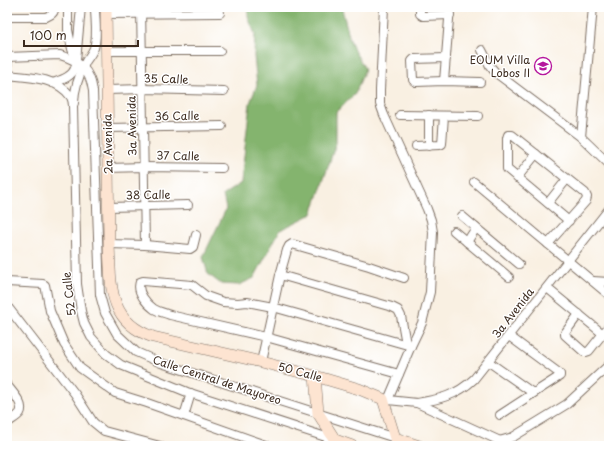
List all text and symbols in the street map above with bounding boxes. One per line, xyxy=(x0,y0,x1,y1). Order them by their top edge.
scale bar xyxy=(24,22,138,48)
text: 100 m xyxy=(30,26,67,44)
place label: EOUM Villa Lobos II xyxy=(470,51,530,81)
school or university icon: EOUM Villa Lobos II xyxy=(533,56,553,76)
street label: 35 Calle xyxy=(143,69,189,88)
street label: 3a Avenida xyxy=(122,96,141,156)
street label: 36 Calle xyxy=(155,107,199,124)
street label: 2a Avenida xyxy=(98,114,117,174)
street label: 37 Calle xyxy=(156,147,200,164)
street label: 38 Calle xyxy=(126,186,170,203)
street label: 52 Calle xyxy=(57,271,80,317)
street label: 3a Avenida xyxy=(487,284,538,342)
street label: Calle Central de Mayoreo xyxy=(151,351,284,408)
street label: 50 Calle xyxy=(276,357,324,386)

